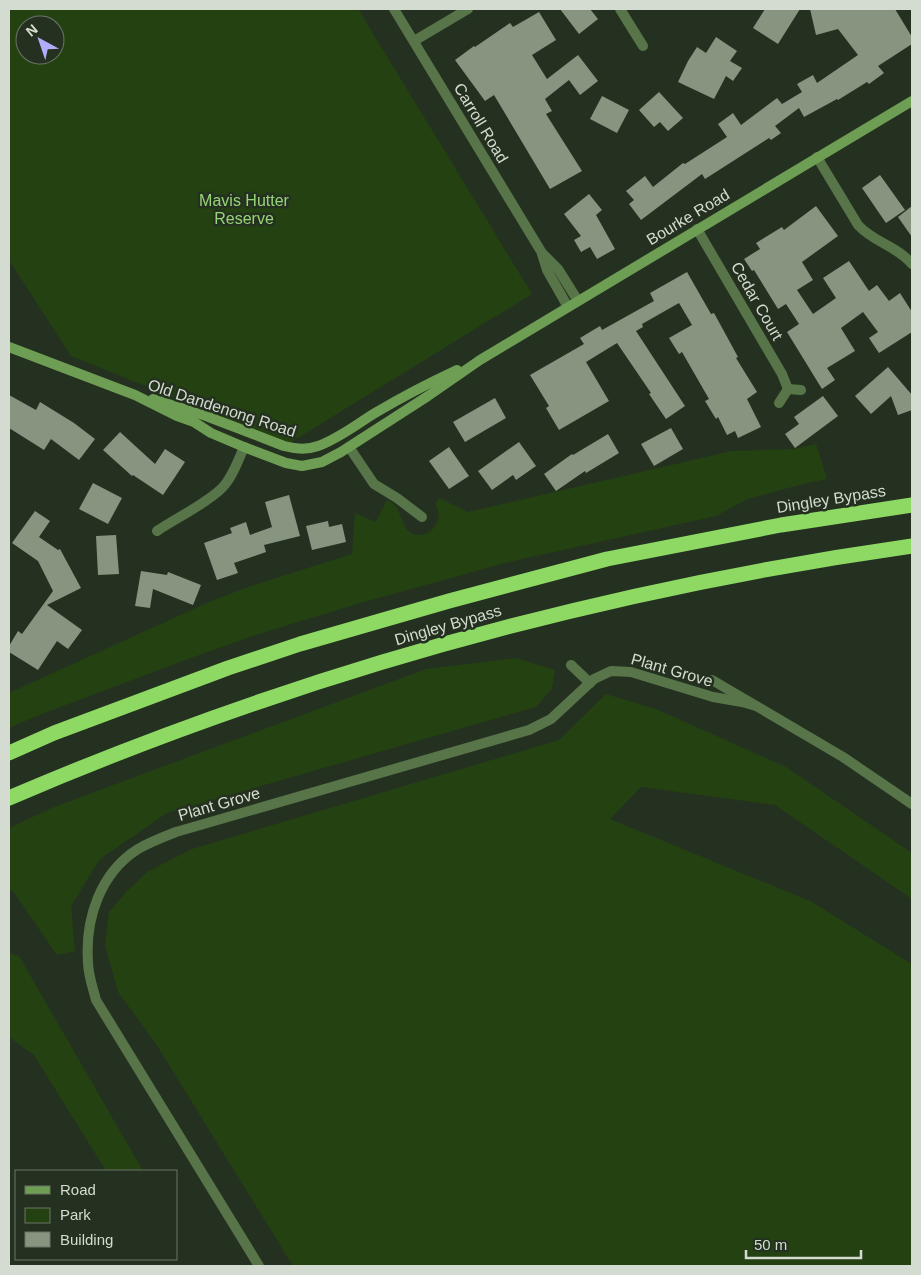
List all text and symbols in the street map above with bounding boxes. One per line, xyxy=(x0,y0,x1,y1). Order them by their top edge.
north arrow xyxy=(15,15,65,65)
text: N xyxy=(23,21,41,39)
street label: Carroll Road xyxy=(451,80,511,166)
street label: Bourke Road xyxy=(644,186,732,248)
park label: Mavis Hutter Reserve xyxy=(199,192,290,227)
street label: Cedar Court xyxy=(728,259,786,343)
street label: Old Dandenong Road xyxy=(146,376,298,440)
street label: Dingley Bypass xyxy=(775,482,887,516)
street label: Dingley Bypass xyxy=(393,602,503,648)
street label: Plant Grove xyxy=(629,650,715,690)
street label: Plant Grove xyxy=(176,784,262,824)
legend xyxy=(15,1170,178,1260)
text: Road xyxy=(60,1181,96,1198)
text: Park xyxy=(60,1206,91,1223)
scale bar xyxy=(746,1228,861,1260)
text: Building xyxy=(60,1231,113,1248)
text: 50 m xyxy=(754,1236,787,1253)

